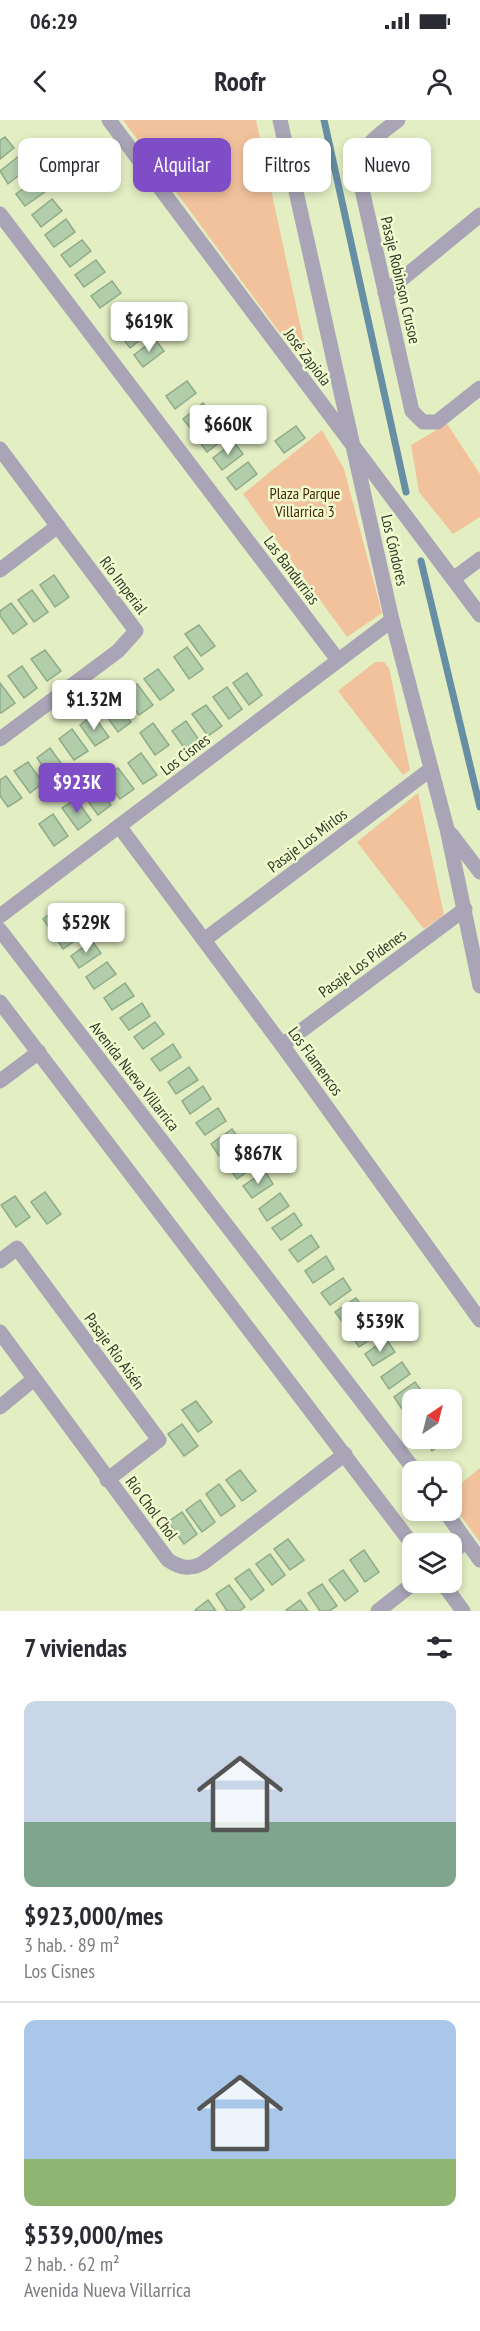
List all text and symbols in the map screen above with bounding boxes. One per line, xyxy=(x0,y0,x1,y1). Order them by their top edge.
text: 06:29 xyxy=(30,7,78,35)
text: Roofr xyxy=(214,64,266,98)
icon: back xyxy=(24,65,57,98)
icon: person xyxy=(423,65,456,98)
chip: Comprar xyxy=(18,138,121,192)
chip: Alquilar xyxy=(133,138,231,192)
chip: Filtros xyxy=(243,138,331,192)
chip: Nuevo xyxy=(343,138,431,192)
street label: Pasaje Robinson Crusoe xyxy=(377,214,425,346)
pin: $619K xyxy=(107,302,191,353)
text: $619K xyxy=(125,308,173,334)
street label: José Zapiola xyxy=(279,324,336,390)
pin: $660K xyxy=(186,405,270,456)
text: $660K xyxy=(204,411,252,437)
park label: Plaza Parque Villarrica 3 xyxy=(270,483,340,521)
street label: Los Cóndores xyxy=(377,512,413,588)
street label: Las Bandurrias xyxy=(260,532,324,608)
street label: Río Imperial xyxy=(96,552,152,618)
pin: $1.32M xyxy=(45,680,143,731)
text: $1.32M xyxy=(66,686,122,712)
street label: Los Cisnes xyxy=(156,729,214,779)
pin: $923K xyxy=(35,763,119,814)
text: $923K xyxy=(53,769,101,795)
street label: Pasaje Los Mirlos xyxy=(263,804,351,876)
pin: $529K xyxy=(44,903,128,954)
text: $529K xyxy=(62,909,110,935)
street label: Pasaje Los Pidenes xyxy=(314,925,410,1001)
street label: Avenida Nueva Villarrica xyxy=(86,1017,184,1135)
street label: Los Flamencos xyxy=(284,1023,348,1099)
pin: $867K xyxy=(216,1134,300,1185)
text: $867K xyxy=(234,1140,282,1166)
pin: $539K xyxy=(338,1302,422,1353)
text: $539K xyxy=(356,1308,404,1334)
street label: Pasaje Río Aisén xyxy=(81,1309,149,1393)
north arrow xyxy=(402,1389,462,1449)
map controls xyxy=(402,1389,462,1593)
button: locate xyxy=(402,1461,462,1521)
street label: Río Chol Chol xyxy=(121,1472,183,1544)
button: layers xyxy=(402,1533,462,1593)
text: 7 viviendas xyxy=(24,1631,127,1664)
icon: filters xyxy=(423,1631,456,1664)
icon: home xyxy=(186,1740,294,1848)
text: $923,000/mes xyxy=(24,1899,163,1932)
text: 3 hab. · 89 m² xyxy=(24,1932,120,1958)
text: Los Cisnes xyxy=(24,1958,95,1984)
icon: home xyxy=(186,2059,294,2167)
text: $539,000/mes xyxy=(24,2218,163,2251)
text: 2 hab. · 62 m² xyxy=(24,2251,120,2277)
text: Avenida Nueva Villarrica xyxy=(24,2277,191,2303)

